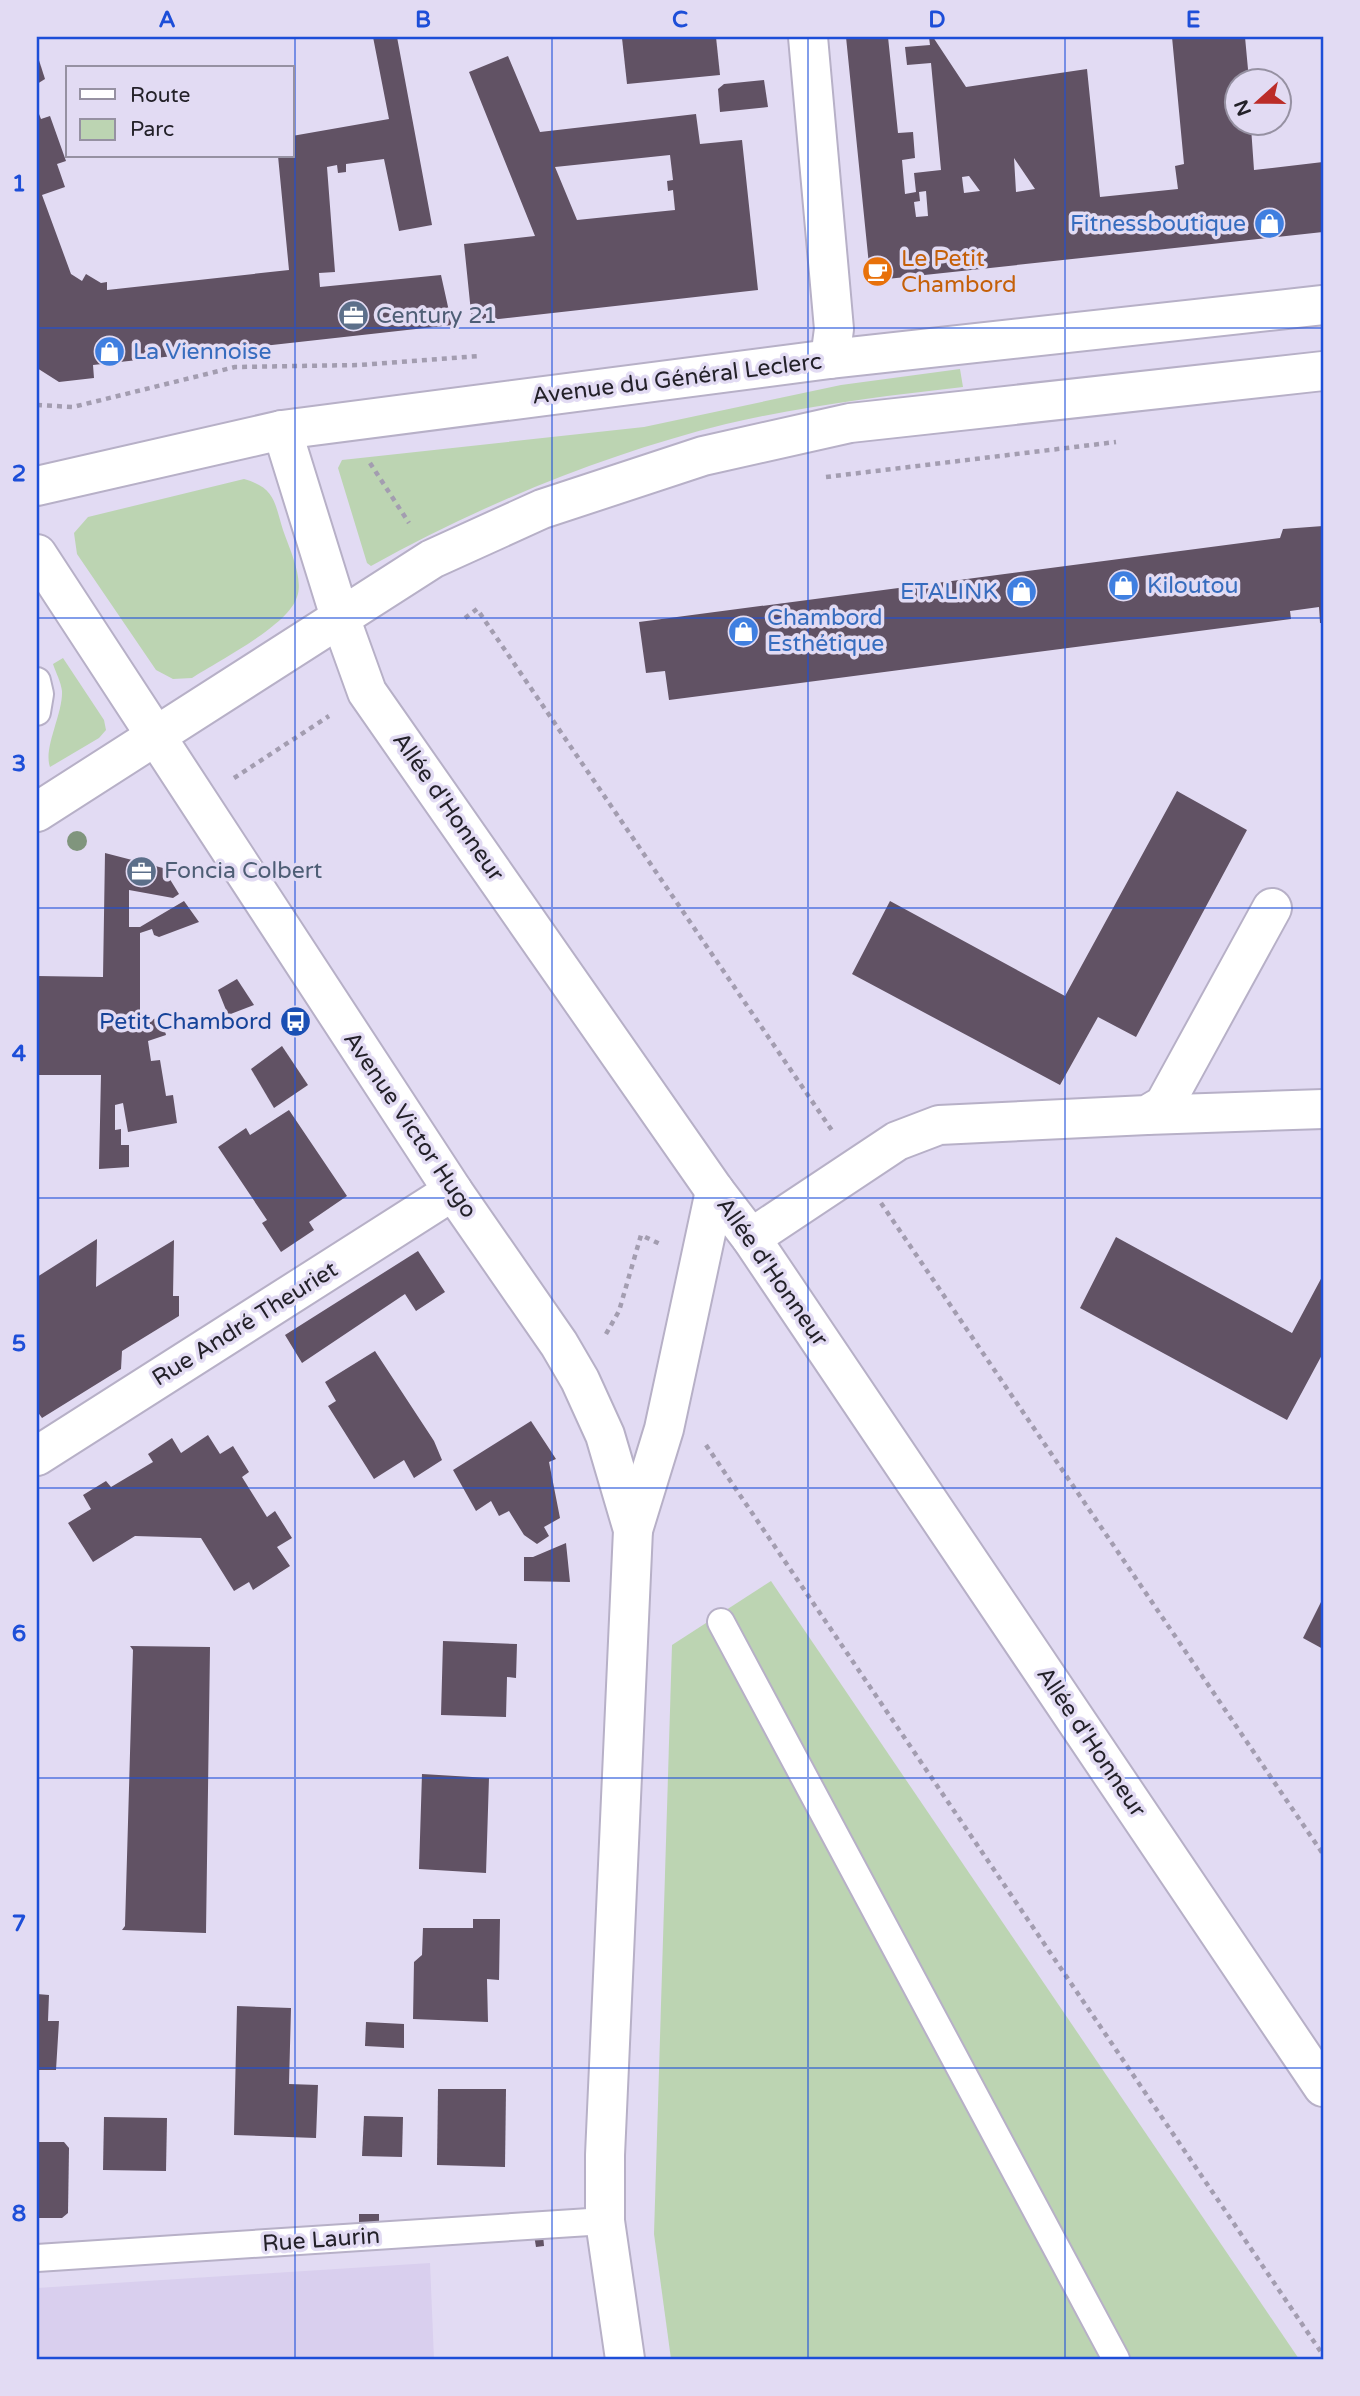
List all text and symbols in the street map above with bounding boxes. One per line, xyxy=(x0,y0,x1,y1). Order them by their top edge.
text: A xyxy=(158,6,176,34)
text: B xyxy=(415,6,431,34)
text: C xyxy=(672,6,688,34)
text: D xyxy=(928,6,946,34)
text: E xyxy=(1186,6,1200,34)
legend xyxy=(66,66,294,158)
north arrow xyxy=(1224,66,1294,136)
text: Route xyxy=(130,83,190,108)
text: N xyxy=(1230,97,1256,119)
text: Parc xyxy=(130,117,174,142)
text: 1 xyxy=(12,170,26,198)
shop icon: Fitnessboutique xyxy=(1252,207,1286,241)
place label: Fitnessboutique xyxy=(1070,210,1246,238)
place label: Le Petit Chambord xyxy=(901,245,1017,299)
cafe icon: Le Petit Chambord xyxy=(861,255,895,289)
office icon: Century 21 xyxy=(336,299,370,333)
place label: Century 21 xyxy=(376,302,497,330)
shop icon: La Viennoise xyxy=(93,335,127,369)
place label: La Viennoise xyxy=(133,338,271,366)
street label: Avenue du Général Leclerc xyxy=(531,347,823,411)
text: 2 xyxy=(12,460,26,488)
shop icon: Kiloutou xyxy=(1107,569,1141,603)
place label: Kiloutou xyxy=(1147,572,1238,600)
shop icon: ETALINK xyxy=(1004,575,1038,609)
place label: ETALINK xyxy=(900,578,998,606)
place label: Chambord Esthétique xyxy=(767,604,884,658)
shop icon: Chambord Esthétique xyxy=(727,614,761,648)
street label: Allée d'Honneur xyxy=(386,727,510,887)
text: 3 xyxy=(12,750,26,778)
office icon: Foncia Colbert xyxy=(124,854,158,888)
place label: Foncia Colbert xyxy=(164,857,323,885)
bus stop icon: Petit Chambord xyxy=(278,1005,312,1039)
place label: Petit Chambord xyxy=(99,1008,272,1036)
street label: Avenue Victor Hugo xyxy=(337,1026,483,1224)
text: 4 xyxy=(12,1040,27,1068)
street label: Allée d'Honneur xyxy=(710,1192,834,1352)
street label: Rue André Theuriet xyxy=(147,1255,343,1392)
text: 5 xyxy=(12,1330,26,1358)
text: 6 xyxy=(12,1620,26,1648)
street label: Allée d'Honneur xyxy=(1030,1662,1152,1823)
text: 7 xyxy=(12,1910,26,1938)
text: 8 xyxy=(12,2200,26,2228)
street label: Rue Laurin xyxy=(261,2222,381,2258)

